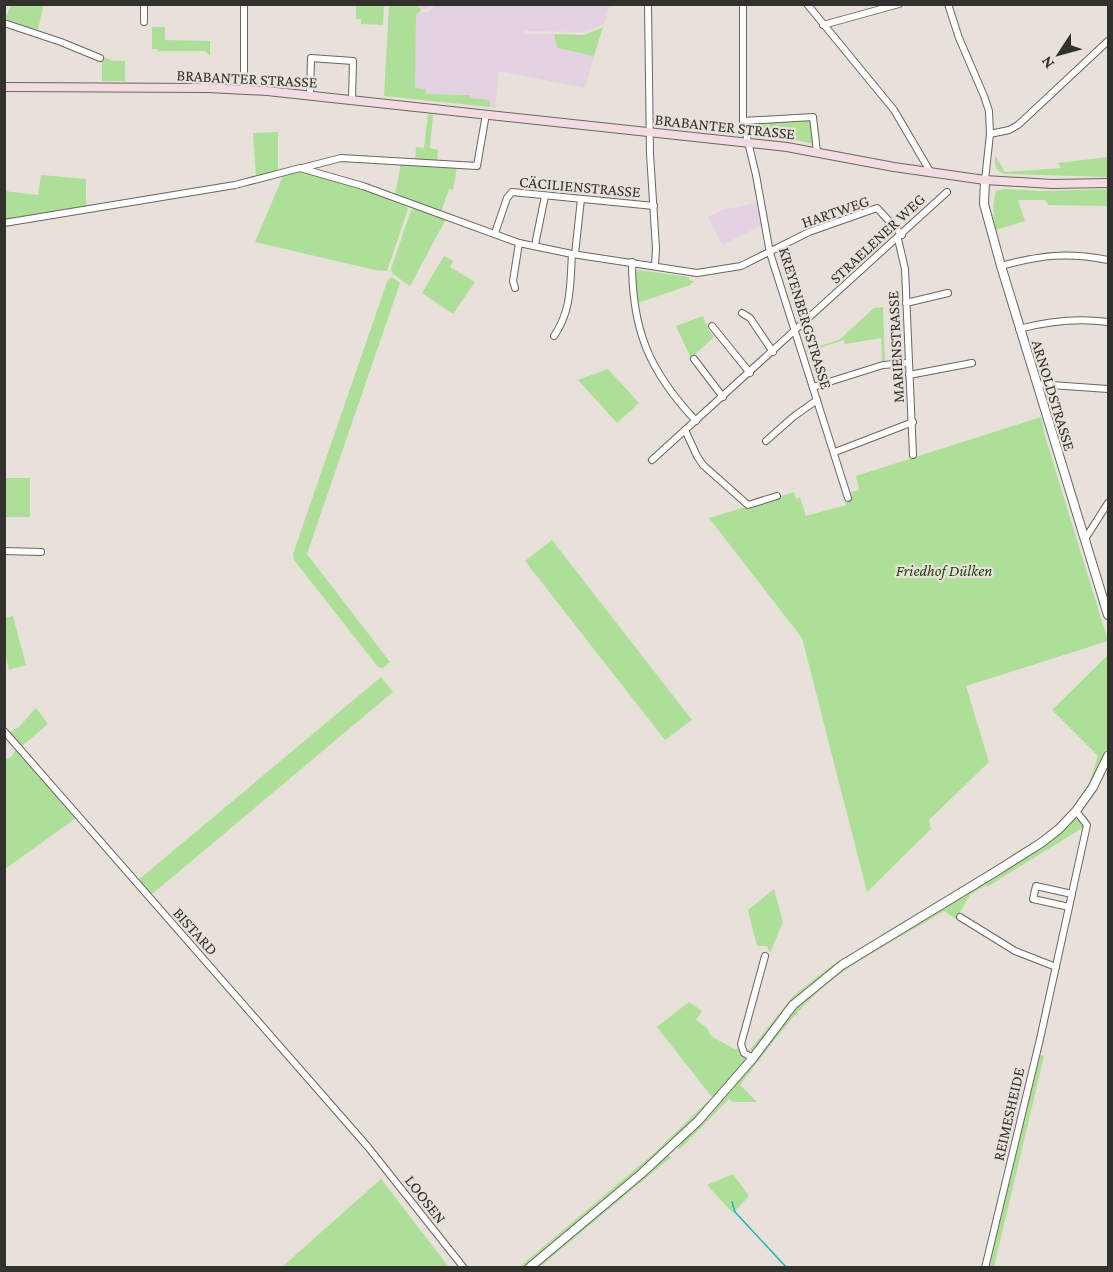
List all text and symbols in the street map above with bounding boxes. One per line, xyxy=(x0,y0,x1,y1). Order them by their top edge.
north arrow xyxy=(1029,24,1089,84)
text: N xyxy=(1037,53,1057,72)
street label: BRABANTER STRASSE xyxy=(176,66,318,91)
street label: BRABANTER STRASSE xyxy=(654,111,796,142)
street label: CÄCILIENSTRASSE xyxy=(519,173,642,200)
street label: STRAELENER WEG xyxy=(826,190,928,287)
street label: HARTWEG xyxy=(799,192,871,231)
street label: KREYENBERGSTRASSE xyxy=(776,245,835,392)
street label: MARIENSTRASSE xyxy=(884,290,907,404)
street label: ARNOLDSTRASSE xyxy=(1029,338,1079,453)
park label: Friedhof Dülken xyxy=(896,562,992,580)
street label: BISTARD xyxy=(170,904,221,958)
street label: REIMESHEIDE xyxy=(989,1066,1028,1162)
street label: LOOSEN xyxy=(402,1172,450,1227)

